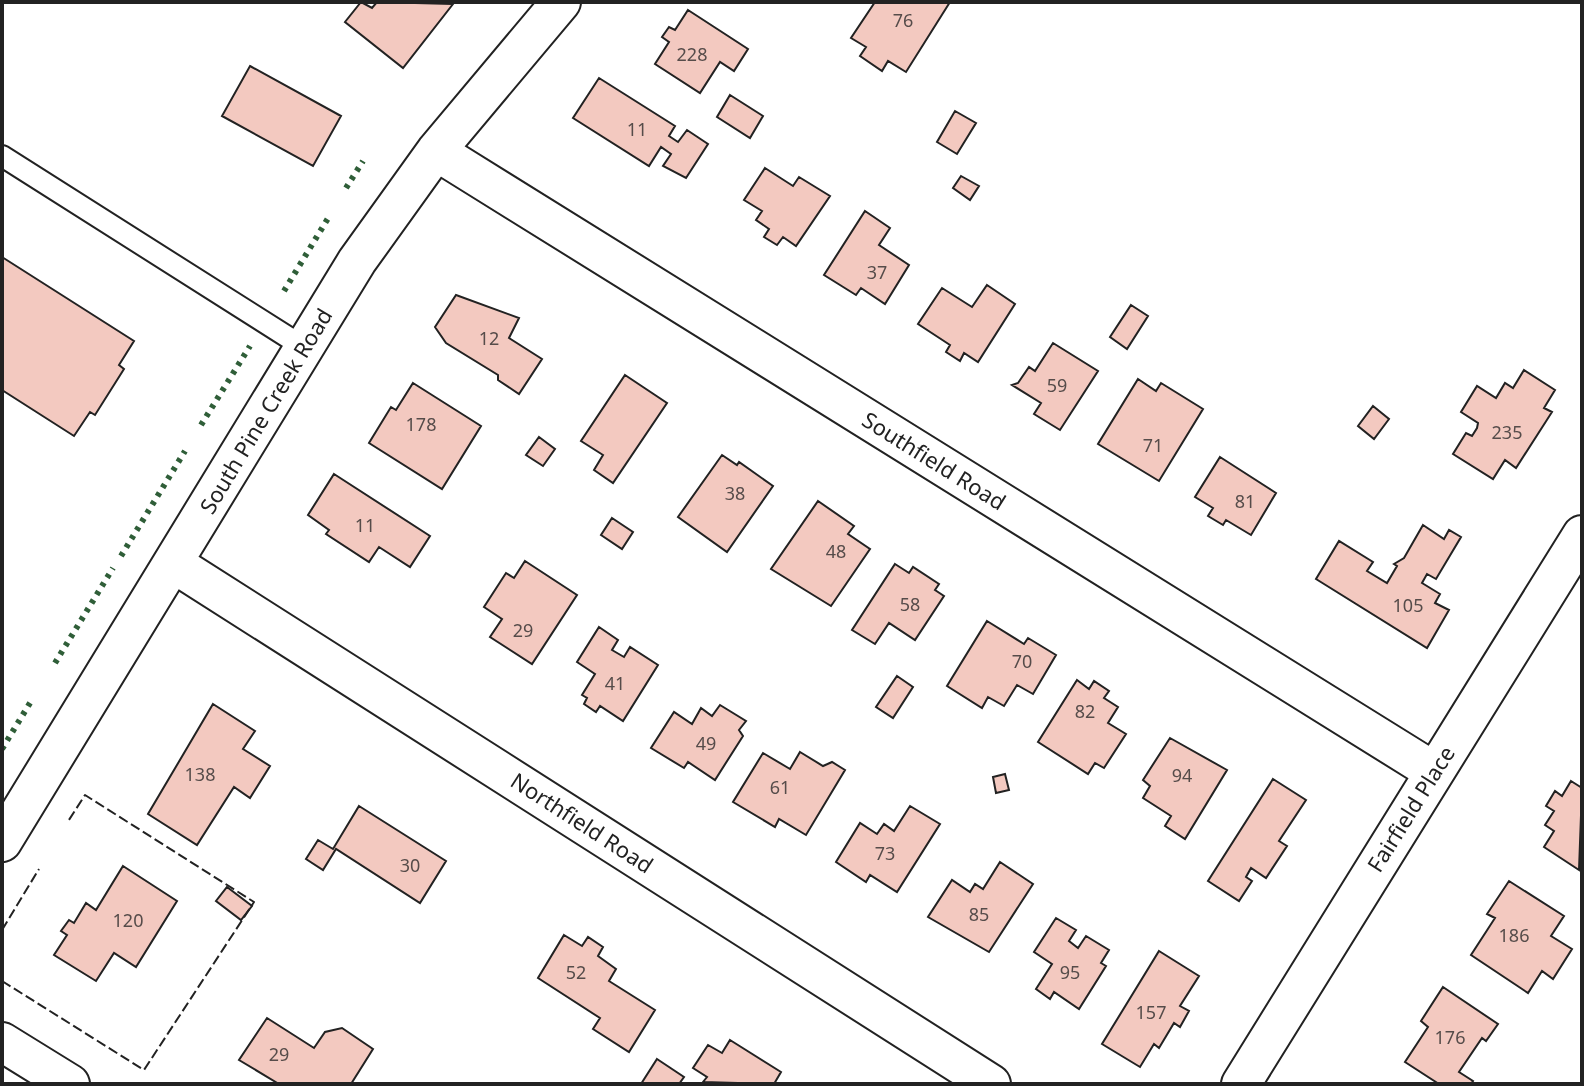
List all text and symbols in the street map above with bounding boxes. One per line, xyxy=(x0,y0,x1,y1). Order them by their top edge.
house number: 76 xyxy=(893,8,913,32)
house number: 228 xyxy=(677,42,707,66)
house number: 11 xyxy=(627,117,647,141)
house number: 37 xyxy=(867,260,887,284)
street label: South Pine Creek Road xyxy=(192,302,338,519)
house number: 12 xyxy=(479,326,499,350)
house number: 59 xyxy=(1047,373,1067,397)
street label: Southfield Road xyxy=(857,404,1012,516)
house number: 178 xyxy=(406,412,436,436)
house number: 235 xyxy=(1492,420,1522,444)
house number: 71 xyxy=(1143,433,1163,457)
house number: 38 xyxy=(725,481,745,505)
house number: 81 xyxy=(1235,489,1255,513)
house number: 11 xyxy=(355,513,375,537)
house number: 48 xyxy=(826,539,846,563)
house number: 58 xyxy=(900,592,920,616)
house number: 105 xyxy=(1393,593,1423,617)
house number: 29 xyxy=(513,618,533,642)
house number: 70 xyxy=(1012,649,1032,673)
house number: 41 xyxy=(605,671,625,695)
house number: 82 xyxy=(1075,699,1095,723)
house number: 49 xyxy=(696,731,716,755)
street label: Fairfield Place xyxy=(1359,740,1461,877)
house number: 138 xyxy=(185,762,215,786)
house number: 94 xyxy=(1172,763,1192,787)
street label: Northfield Road xyxy=(506,765,660,879)
house number: 61 xyxy=(770,775,790,799)
house number: 73 xyxy=(875,841,895,865)
house number: 30 xyxy=(400,853,420,877)
house number: 85 xyxy=(969,902,989,926)
house number: 120 xyxy=(113,908,143,932)
house number: 186 xyxy=(1499,923,1529,947)
house number: 52 xyxy=(566,960,586,984)
house number: 95 xyxy=(1060,960,1080,984)
house number: 157 xyxy=(1136,1000,1166,1024)
house number: 176 xyxy=(1435,1025,1465,1049)
house number: 29 xyxy=(269,1042,289,1066)

